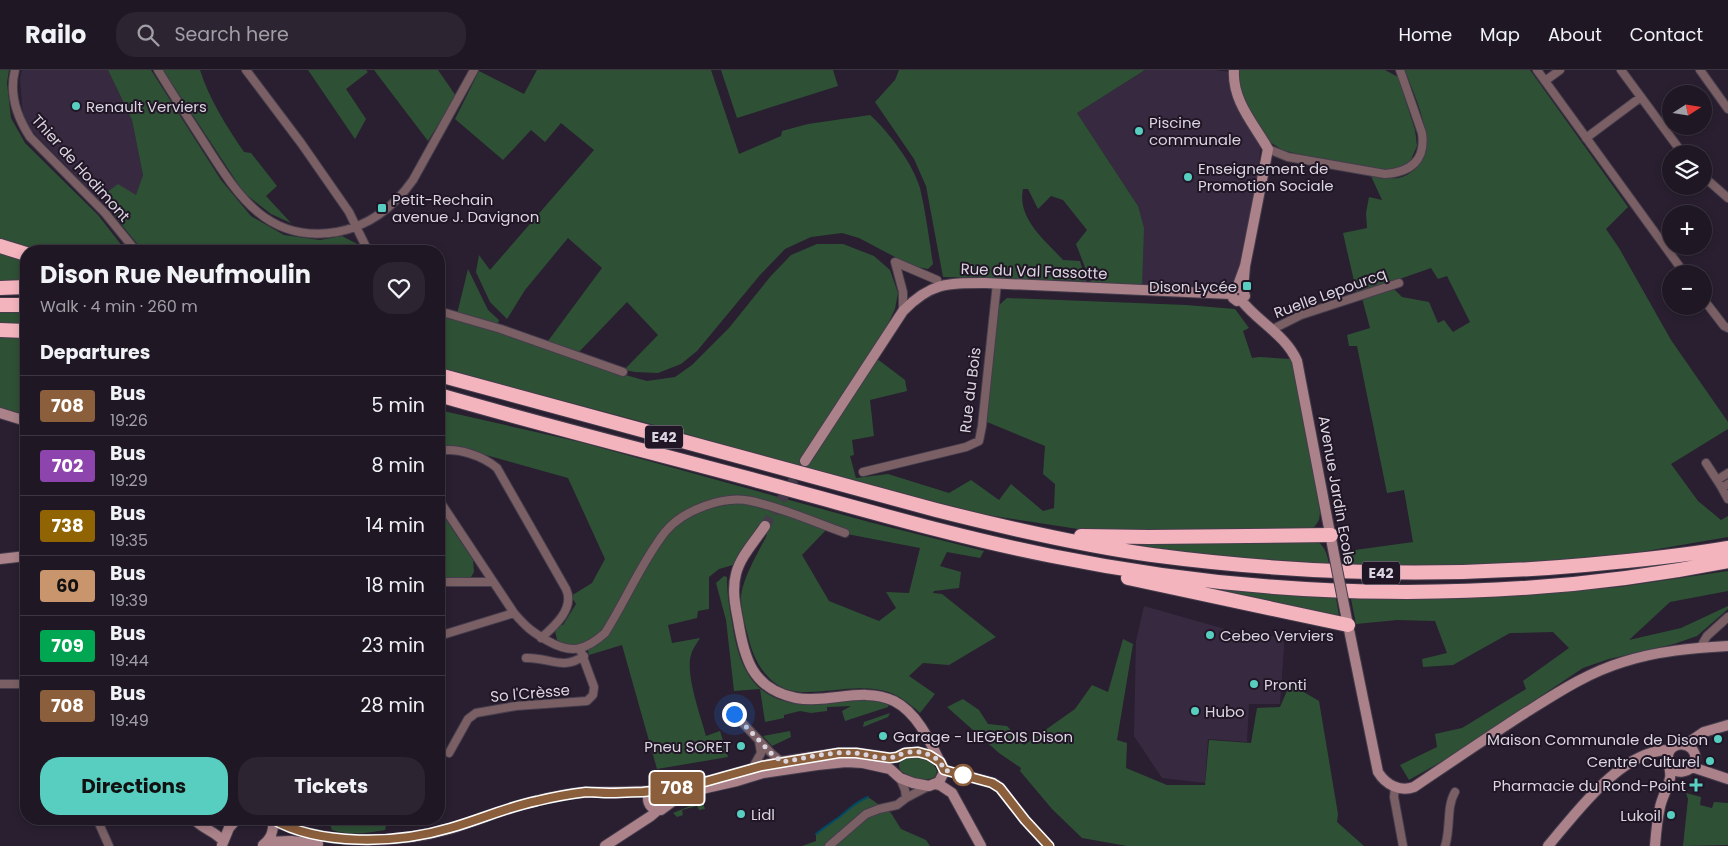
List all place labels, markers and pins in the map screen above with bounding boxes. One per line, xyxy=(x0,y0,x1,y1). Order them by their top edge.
place label: Renault Verviers xyxy=(86,96,207,117)
marker: Renault Verviers xyxy=(70,100,82,112)
place label: Piscine communale xyxy=(1149,112,1241,150)
marker: Piscine communale xyxy=(1133,125,1145,137)
place label: Enseignement de Promotion Sociale xyxy=(1198,158,1334,196)
marker: Enseignement de Promotion Sociale xyxy=(1182,171,1194,183)
place label: Petit-Rechain avenue J. Davignon xyxy=(392,189,539,227)
marker: Petit-Rechain avenue J. Davignon xyxy=(376,202,388,214)
place label: Dison Lycée xyxy=(1149,276,1237,297)
marker: Dison Lycée xyxy=(1241,280,1253,292)
place label: Cebeo Verviers xyxy=(1220,625,1334,646)
marker: Cebeo Verviers xyxy=(1204,629,1216,641)
place label: Pronti xyxy=(1264,674,1307,695)
marker: Pronti xyxy=(1248,678,1260,690)
place label: Hubo xyxy=(1205,701,1245,722)
marker: Hubo xyxy=(1189,705,1201,717)
place label: Garage - LIEGEOIS Dison xyxy=(893,726,1073,747)
place label: Maison Communale de Dison xyxy=(1487,729,1708,750)
marker: Garage - LIEGEOIS Dison xyxy=(877,730,889,742)
marker: Maison Communale de Dison xyxy=(1712,733,1724,745)
place label: Pneu SORET xyxy=(644,736,731,757)
marker: Pneu SORET xyxy=(735,740,747,752)
place label: Centre Culturel xyxy=(1587,751,1700,772)
marker: Centre Culturel xyxy=(1704,755,1716,767)
unlabelled marker xyxy=(952,764,974,786)
place label: Pharmacie du Rond-Point xyxy=(1493,775,1686,796)
marker: Pharmacie du Rond-Point xyxy=(1690,779,1702,791)
place label: Lidl xyxy=(751,804,775,825)
place label: Lukoil xyxy=(1620,805,1661,826)
marker: Lidl xyxy=(735,808,747,820)
marker: Lukoil xyxy=(1665,809,1677,821)

